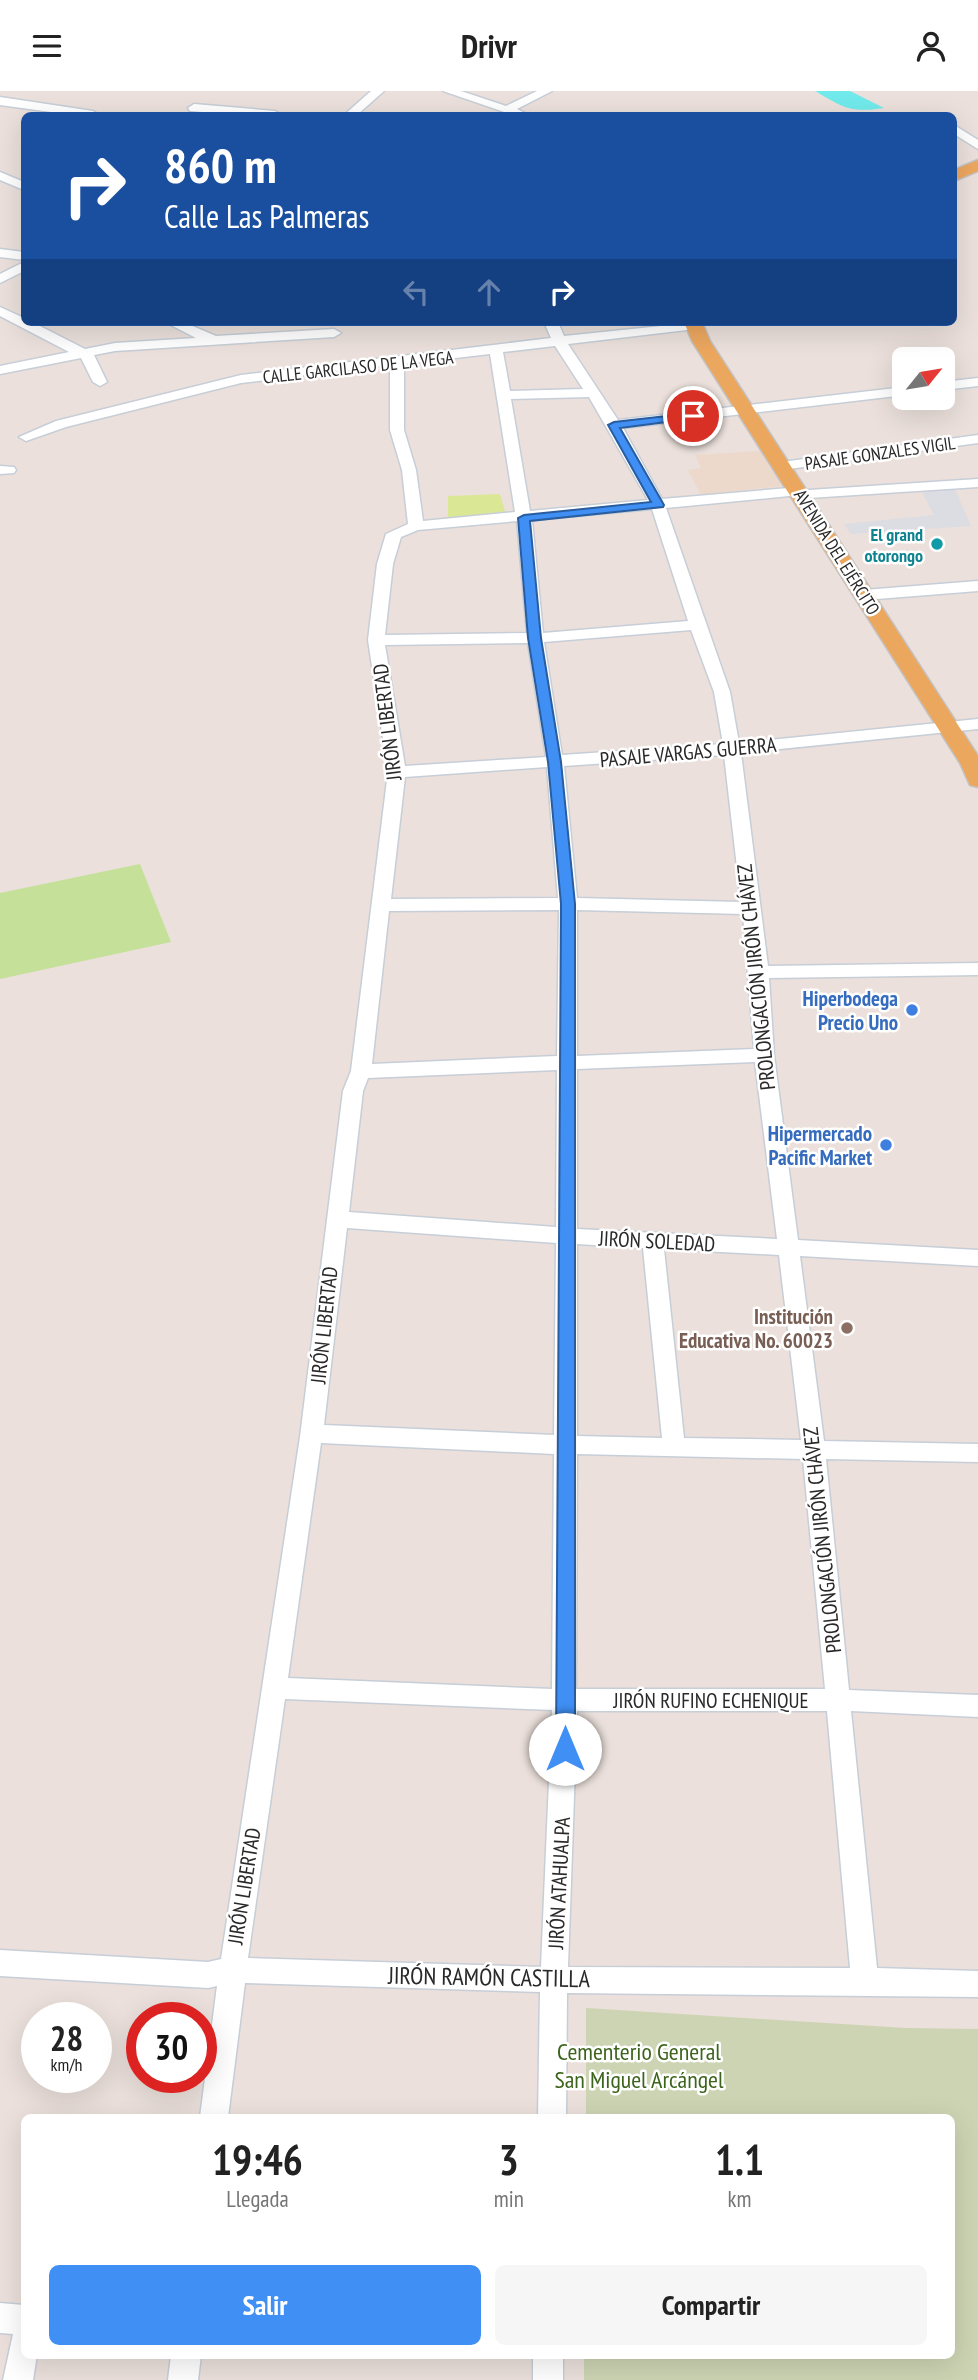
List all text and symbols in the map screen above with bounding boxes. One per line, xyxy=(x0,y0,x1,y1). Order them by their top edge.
text: Drivr xyxy=(461,25,517,67)
icon: menu xyxy=(28,27,66,65)
icon: person xyxy=(912,27,950,65)
text: 860 m xyxy=(164,133,277,197)
icon: right xyxy=(49,140,140,231)
text: Calle Las Palmeras xyxy=(164,195,369,237)
icon: left xyxy=(397,273,435,311)
icon: ahead xyxy=(470,273,508,311)
icon: right xyxy=(543,273,581,311)
street label: CALLE GARCILASO DE LA VEGA xyxy=(262,346,455,388)
north arrow xyxy=(892,347,956,409)
map controls xyxy=(892,347,955,410)
pin xyxy=(663,386,723,446)
icon: arrive xyxy=(674,397,712,435)
street label: PASAJE GONZALES VIGIL xyxy=(803,431,957,475)
street label: AVENIDA DEL EJÉRCITO xyxy=(789,485,885,619)
place label: El grand otorongo xyxy=(864,523,923,567)
marker: El grand otorongo xyxy=(929,536,945,552)
street label: JIRÓN LIBERTAD xyxy=(366,662,408,783)
street label: PASAJE VARGAS GUERRA xyxy=(599,731,777,773)
street label: PROLONGACIÓN JIRÓN CHÁVEZ xyxy=(731,863,781,1091)
place label: Hiperbodega Precio Uno xyxy=(803,985,898,1036)
marker: Hiperbodega Precio Uno xyxy=(904,1002,920,1018)
place label: Hipermercado Pacific Market xyxy=(768,1120,872,1171)
marker: Hipermercado Pacific Market xyxy=(878,1137,894,1153)
street label: JIRÓN SOLEDAD xyxy=(597,1224,716,1258)
street label: JIRÓN LIBERTAD xyxy=(304,1265,344,1386)
place label: Institución Educativa No. 60023 xyxy=(679,1303,833,1354)
marker: Institución Educativa No. 60023 xyxy=(839,1320,855,1336)
street label: PROLONGACIÓN JIRÓN CHÁVEZ xyxy=(797,1426,847,1654)
street label: JIRÓN RUFINO ECHENIQUE xyxy=(612,1687,809,1714)
position arrow xyxy=(528,1712,602,1786)
street label: JIRÓN ATAHUALPA xyxy=(542,1816,576,1951)
street label: JIRÓN LIBERTAD xyxy=(221,1826,267,1947)
street label: JIRÓN RAMÓN CASTILLA xyxy=(387,1960,591,1994)
speed limit sign: 30 xyxy=(126,2002,217,2093)
text: 28 xyxy=(50,2015,83,2061)
park label: Cementerio General San Miguel Arcángel xyxy=(554,2036,724,2095)
text: km/h xyxy=(51,2053,82,2076)
text: 19:46 xyxy=(212,2132,303,2187)
text: 3 xyxy=(499,2132,519,2187)
text: 1.1 xyxy=(715,2132,764,2187)
text: Llegada xyxy=(226,2184,289,2213)
text: min xyxy=(494,2184,524,2213)
text: km xyxy=(728,2184,751,2213)
button: Salir xyxy=(49,2265,481,2345)
button: Compartir xyxy=(495,2265,927,2345)

